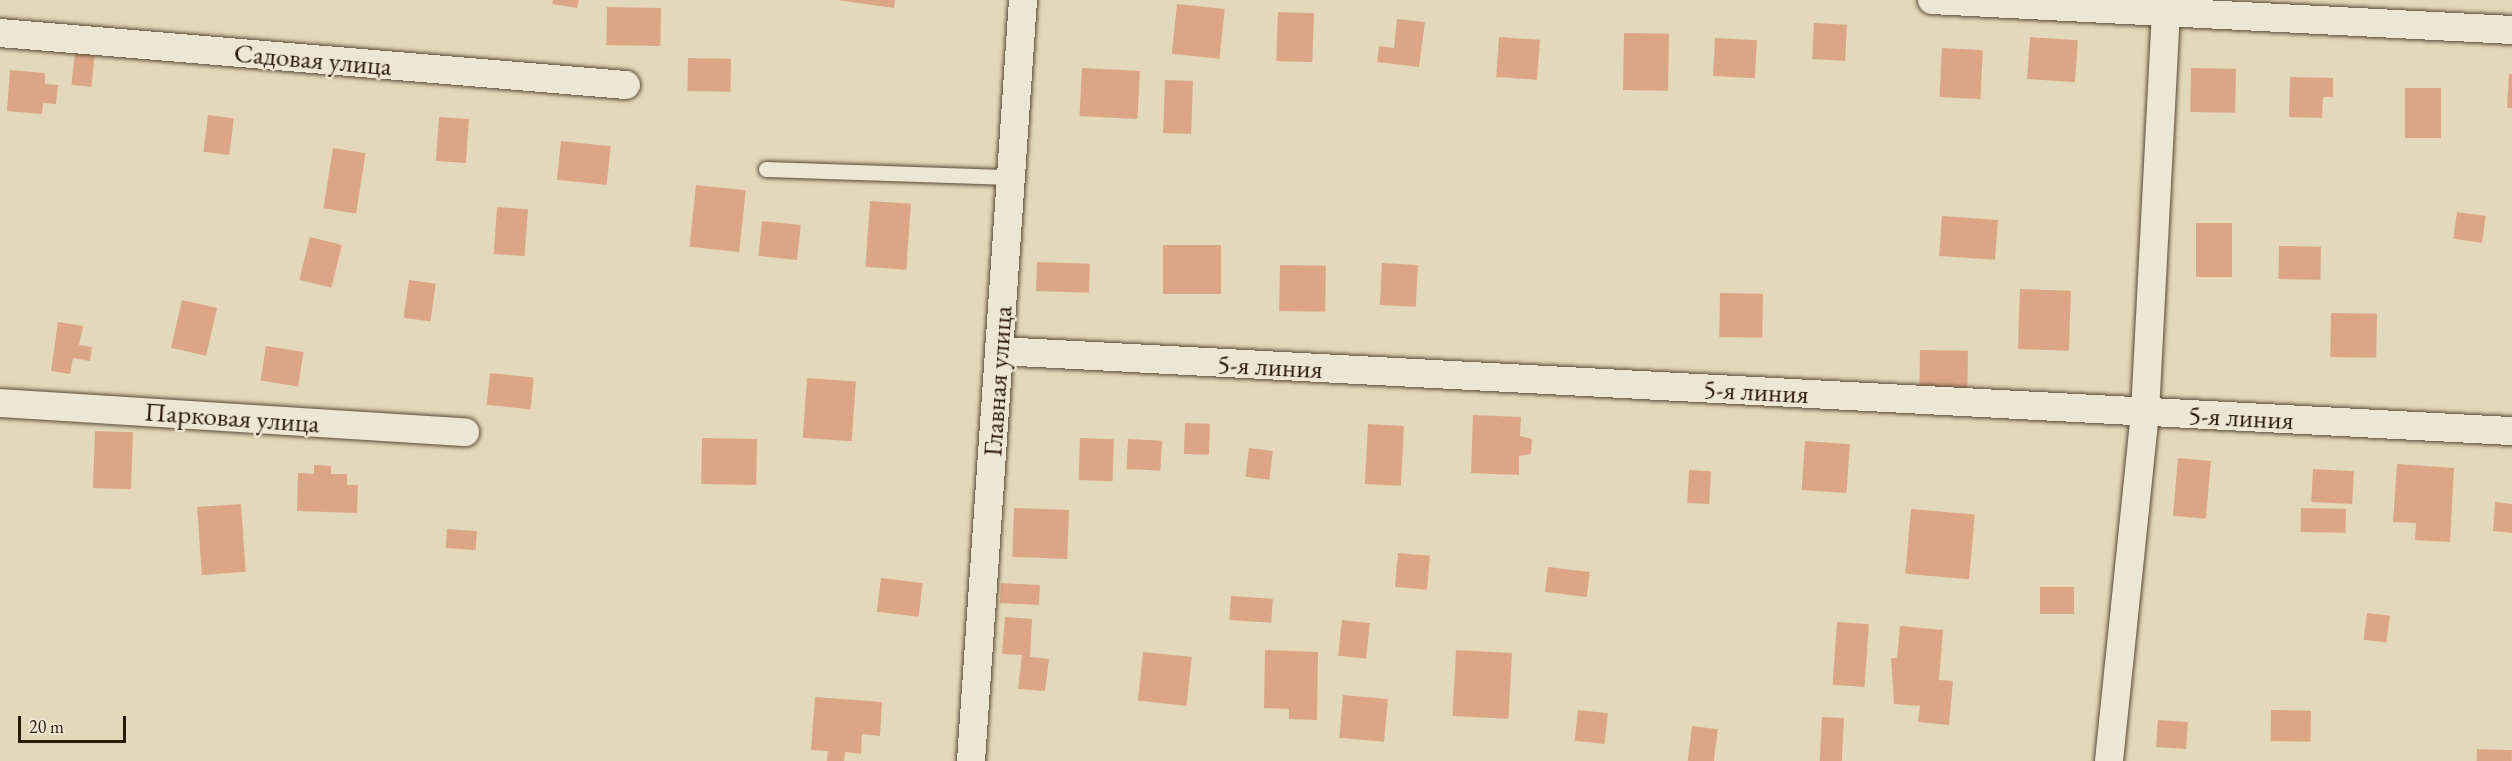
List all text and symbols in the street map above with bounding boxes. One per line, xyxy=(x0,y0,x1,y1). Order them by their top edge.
street label: Садовая улица xyxy=(233,36,393,82)
street label: Главная улица xyxy=(976,305,1018,457)
street label: 5-я линия xyxy=(1216,347,1324,385)
street label: 5-я линия xyxy=(1702,372,1810,410)
street label: Парковая улица xyxy=(143,395,321,439)
street label: 5-я линия xyxy=(2187,398,2295,436)
scale bar xyxy=(21,704,129,742)
text: 20 m xyxy=(29,715,64,738)

